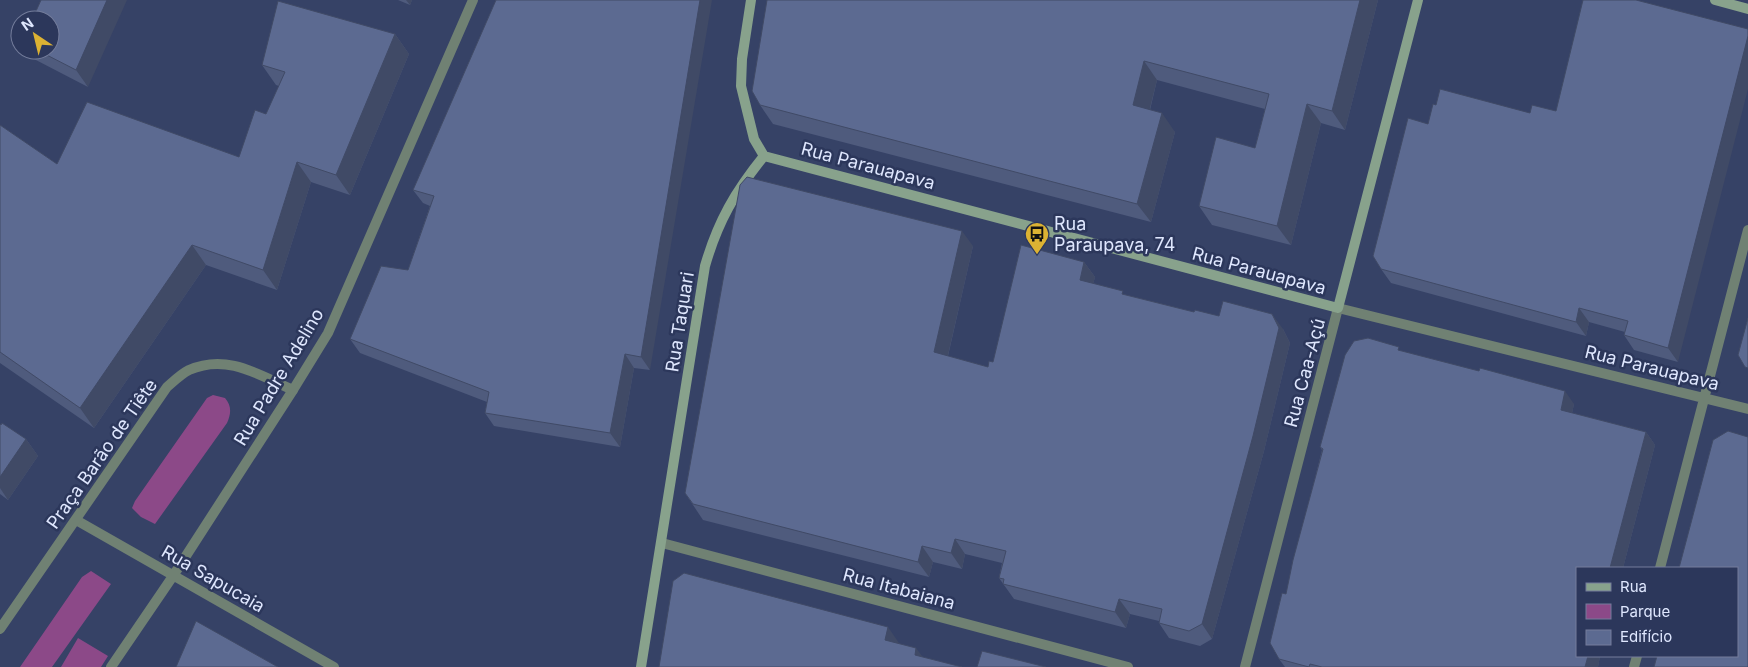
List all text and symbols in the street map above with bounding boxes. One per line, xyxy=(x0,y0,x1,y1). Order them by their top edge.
north arrow xyxy=(10,10,60,60)
text: N xyxy=(18,14,37,34)
street label: Rua Parauapava xyxy=(799,138,937,193)
place label: Rua Paraupava, 74 xyxy=(1054,213,1175,255)
bus stop icon: Rua Paraupava, 74 xyxy=(1024,221,1050,255)
street label: Rua Parauapava xyxy=(1190,243,1328,298)
street label: Rua Taquari xyxy=(661,270,698,373)
street label: Rua Padre Adelino xyxy=(229,304,328,449)
street label: Rua Caa-Açú xyxy=(1280,316,1329,430)
street label: Rua Parauapava xyxy=(1583,341,1722,394)
street label: Praça Barão de Tiête xyxy=(42,375,161,533)
street label: Rua Sapucaia xyxy=(158,541,269,617)
street label: Rua Itabaiana xyxy=(841,563,957,614)
legend xyxy=(1576,567,1738,657)
text: Rua xyxy=(1620,577,1647,596)
text: Parque xyxy=(1620,602,1670,621)
text: Edifício xyxy=(1620,627,1672,646)

